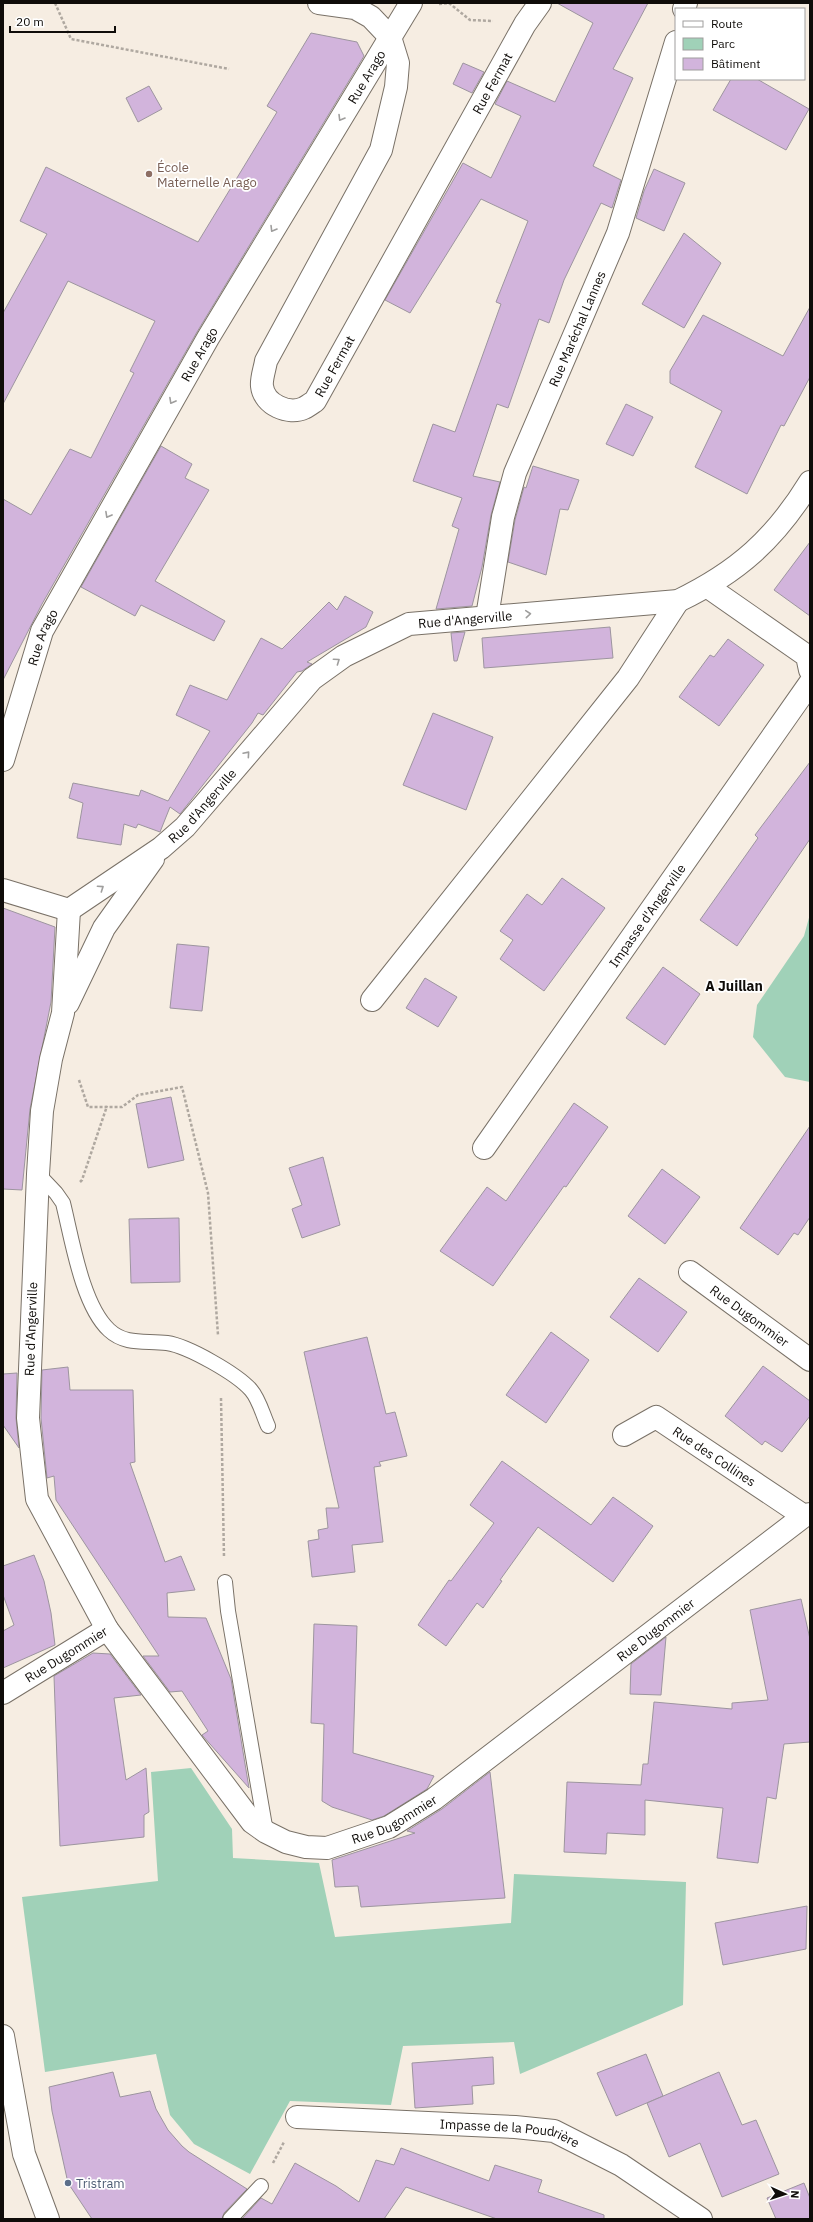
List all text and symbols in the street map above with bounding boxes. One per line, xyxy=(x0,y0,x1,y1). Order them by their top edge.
scale bar xyxy=(10,8,115,34)
legend xyxy=(675,8,805,80)
text: 20 m xyxy=(16,14,44,29)
text: Route xyxy=(711,16,743,31)
text: Parc xyxy=(711,36,735,51)
street label: Rue Arago xyxy=(343,47,389,107)
street label: Rue Fermat xyxy=(468,49,516,117)
text: Bâtiment xyxy=(711,56,761,71)
one-way arrow xyxy=(338,114,345,121)
place label: École Maternelle Arago xyxy=(157,159,257,191)
marker: École Maternelle Arago xyxy=(144,169,154,179)
one-way arrow xyxy=(271,225,278,232)
street label: Rue Maréchal Lannes xyxy=(545,268,609,389)
street label: Rue Arago xyxy=(177,324,221,384)
street label: Rue Fermat xyxy=(310,332,358,400)
one-way arrow xyxy=(169,397,176,405)
one-way arrow xyxy=(105,511,112,518)
street label: Rue Arago xyxy=(24,606,61,668)
street label: Rue d'Angerville xyxy=(417,607,513,632)
one-way arrow xyxy=(525,609,531,618)
one-way arrow xyxy=(333,658,340,666)
one-way arrow xyxy=(243,752,250,759)
street label: Rue d'Angerville xyxy=(164,765,240,847)
street label: Impasse d'Angerville xyxy=(605,860,689,970)
one-way arrow xyxy=(97,885,104,893)
district label: A Juillan xyxy=(705,977,763,995)
street label: Rue Dugommier xyxy=(707,1281,793,1351)
street label: Rue d'Angerville xyxy=(21,1282,41,1376)
street label: Rue des Collines xyxy=(670,1422,759,1490)
street label: Rue Dugommier xyxy=(613,1594,698,1665)
street label: Rue Dugommier xyxy=(22,1622,111,1686)
street label: Rue Dugommier xyxy=(349,1791,440,1848)
street label: Impasse de la Poudrière xyxy=(439,2115,582,2151)
north arrow xyxy=(765,2174,805,2214)
place label: Tristram xyxy=(76,2175,125,2192)
marker: Tristram xyxy=(63,2178,73,2188)
text: N xyxy=(788,2190,802,2199)

